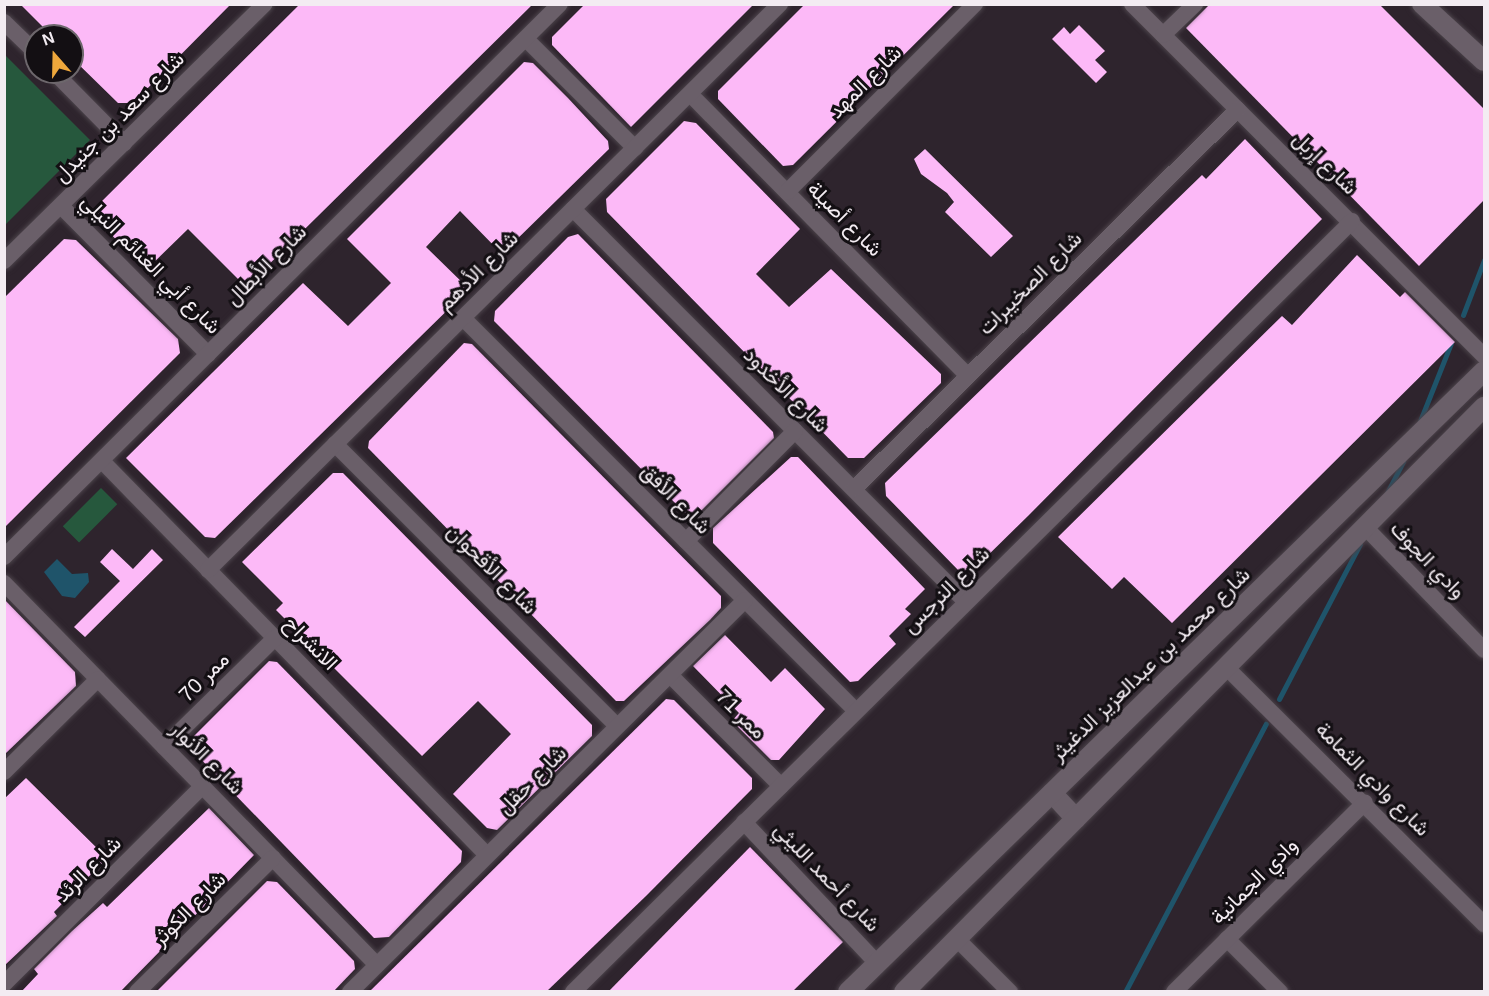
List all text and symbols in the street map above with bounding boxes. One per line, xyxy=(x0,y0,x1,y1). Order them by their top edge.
north arrow xyxy=(24,24,84,84)
text: N xyxy=(40,29,57,48)
street label: شارع المهد xyxy=(823,40,907,124)
street label: شارع سعد بن جنيدل xyxy=(49,47,189,187)
street label: شارع إربل xyxy=(1288,126,1362,200)
street label: شارع أصيلة xyxy=(802,176,888,262)
street label: شارع أبي الغنائم النيلي xyxy=(76,189,226,339)
street label: شارع الأبطال xyxy=(220,219,312,311)
street label: شارع الأدهم xyxy=(433,226,523,316)
street label: شارع الصخيبرات xyxy=(973,226,1087,340)
street label: شارع الأخدود xyxy=(738,342,834,438)
street label: شارع الأفق xyxy=(636,459,716,539)
street label: وادي الجوف xyxy=(1385,516,1471,604)
street label: شارع الأقحوان xyxy=(442,519,542,619)
street label: شارع النرجس xyxy=(897,541,995,639)
street label: شارع محمد بن عبدالعزيز الدغيثر xyxy=(1045,562,1255,766)
street label: الانشراح xyxy=(279,610,343,676)
street label: ممر 70 xyxy=(174,647,234,707)
street label: ممر 71 xyxy=(711,684,771,744)
street label: شارع الأنوار xyxy=(165,716,249,800)
street label: شارع وادي الثمامة xyxy=(1311,717,1435,841)
street label: شارع حقل xyxy=(492,740,572,820)
street label: شارع أحمد الليثي xyxy=(768,817,886,937)
street label: شارع الرئد xyxy=(50,831,126,907)
street label: وادي الجمانية xyxy=(1205,832,1303,930)
street label: شارع الكوثر xyxy=(147,867,231,951)

